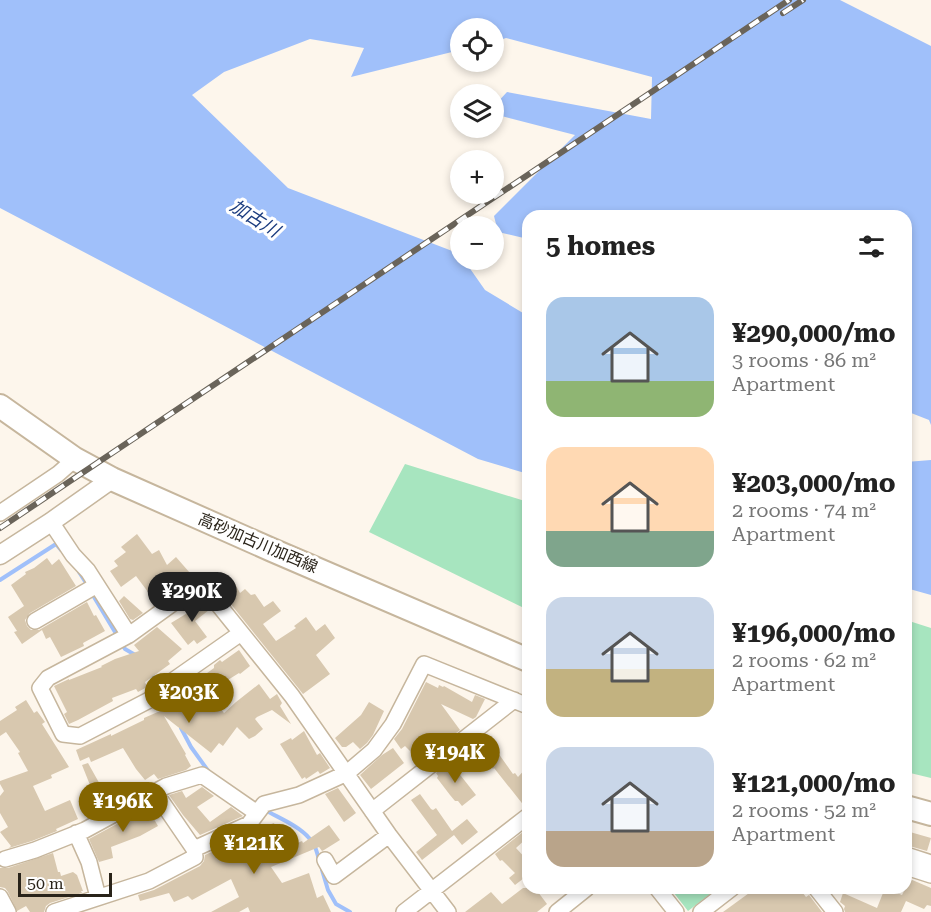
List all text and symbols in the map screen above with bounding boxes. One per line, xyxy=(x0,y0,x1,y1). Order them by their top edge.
map controls xyxy=(450,18,504,270)
button: locate xyxy=(450,18,504,72)
button: layers xyxy=(450,84,504,138)
button: + xyxy=(450,150,504,204)
water label: 加古川 xyxy=(227,195,285,242)
button: − xyxy=(450,216,504,270)
icon: filters xyxy=(855,230,888,263)
text: 5 homes xyxy=(546,231,655,261)
text: ¥290,000/mo xyxy=(732,318,896,348)
icon: home xyxy=(594,321,666,393)
text: 3 rooms · 86 m² xyxy=(732,348,876,372)
text: Apartment xyxy=(732,372,835,396)
text: ¥203,000/mo xyxy=(732,468,896,498)
icon: home xyxy=(594,471,666,543)
text: 2 rooms · 74 m² xyxy=(732,498,876,522)
street label: 高砂加古川加西線 xyxy=(195,509,321,577)
text: Apartment xyxy=(732,522,835,546)
pin: ¥290K xyxy=(150,572,234,623)
text: ¥290K xyxy=(162,579,222,603)
text: ¥196,000/mo xyxy=(732,618,896,648)
icon: home xyxy=(594,621,666,693)
text: 2 rooms · 62 m² xyxy=(732,648,876,672)
text: Apartment xyxy=(732,672,835,696)
pin: ¥203K xyxy=(147,673,231,724)
text: ¥203K xyxy=(159,680,219,704)
pin: ¥194K xyxy=(413,733,497,784)
text: ¥194K xyxy=(425,740,485,764)
text: ¥121,000/mo xyxy=(732,768,896,798)
icon: home xyxy=(594,771,666,843)
pin: ¥196K xyxy=(81,782,165,833)
text: ¥196K xyxy=(93,789,153,813)
text: 2 rooms · 52 m² xyxy=(732,798,876,822)
text: Apartment xyxy=(732,822,835,846)
pin: ¥121K xyxy=(212,824,296,875)
text: ¥121K xyxy=(224,831,284,855)
scale bar xyxy=(18,870,112,898)
text: 50 m xyxy=(27,874,64,893)

